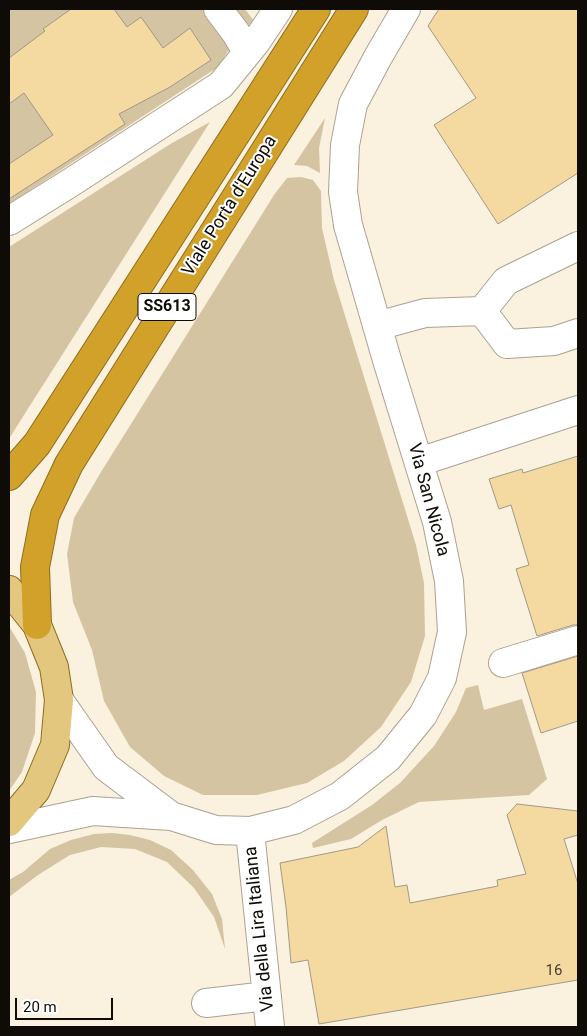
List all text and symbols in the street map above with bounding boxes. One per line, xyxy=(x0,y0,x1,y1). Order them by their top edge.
street label: Viale Porta d'Europa xyxy=(178,132,282,280)
road number: SS613 xyxy=(138,294,196,320)
street label: Via San Nicola xyxy=(403,441,453,559)
street label: Via della Lira Italiana xyxy=(241,845,279,1013)
house number: 16 xyxy=(546,962,562,980)
scale bar xyxy=(18,988,115,1020)
text: 20 m xyxy=(23,998,57,1016)

